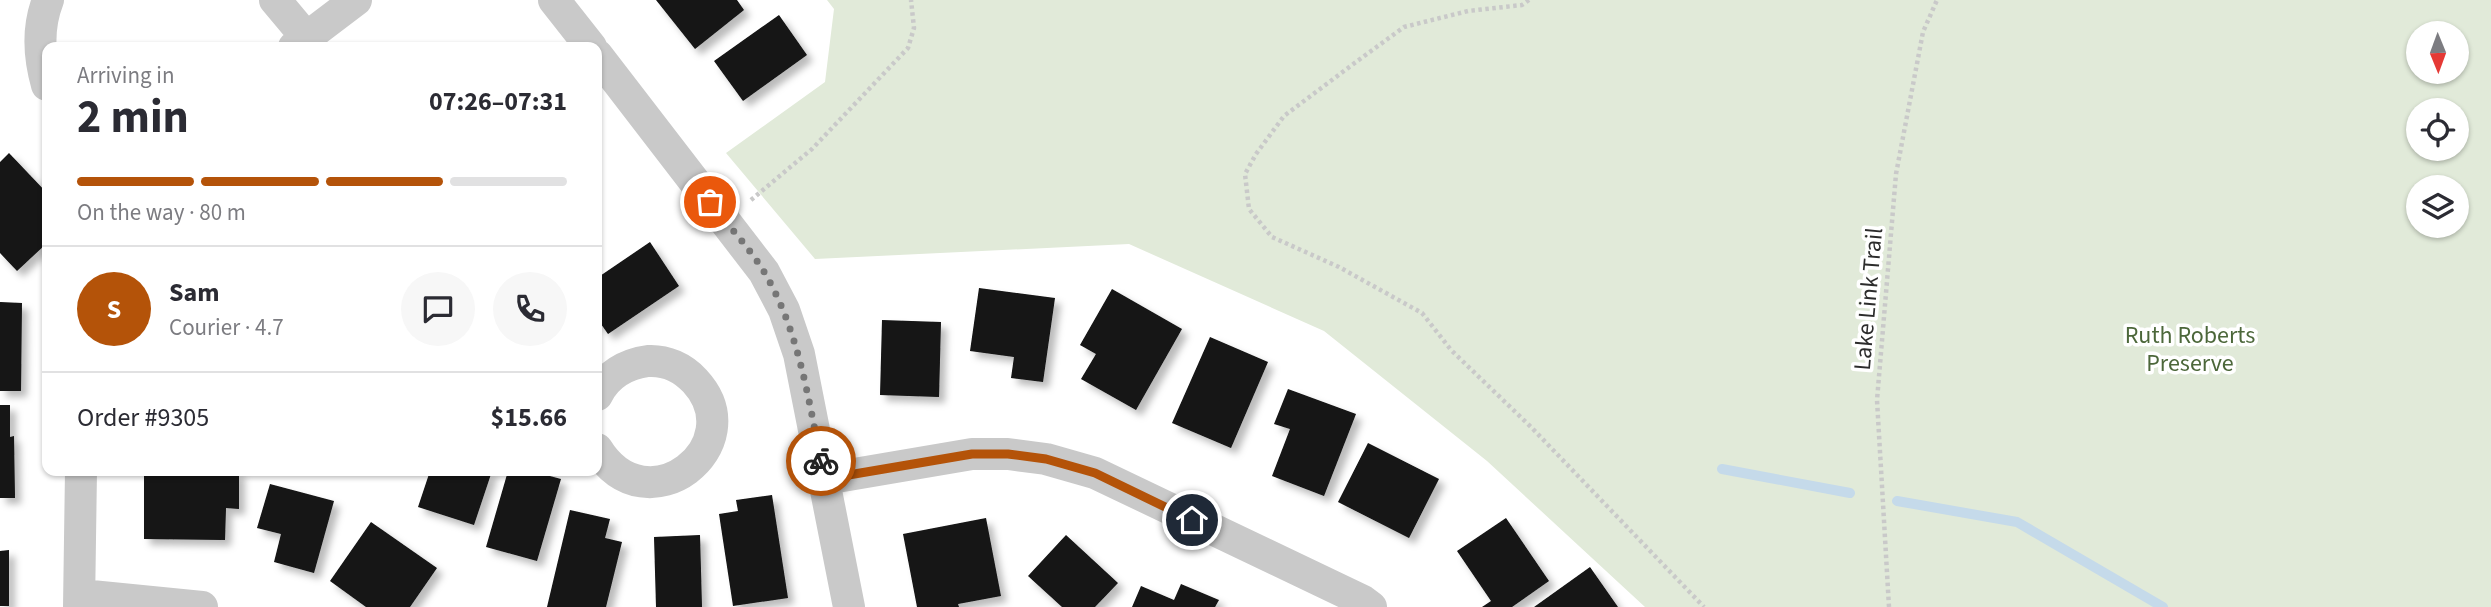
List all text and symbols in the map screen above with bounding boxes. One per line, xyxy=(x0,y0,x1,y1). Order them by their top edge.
north arrow xyxy=(2406,21,2469,84)
map controls xyxy=(2406,21,2469,238)
text: Arriving in xyxy=(77,59,175,92)
text: 07:26–07:31 xyxy=(429,83,567,120)
text: 2 min xyxy=(77,85,189,150)
button: locate xyxy=(2406,98,2469,161)
pin xyxy=(680,172,740,232)
button: layers xyxy=(2406,175,2469,238)
icon: bag xyxy=(691,183,729,221)
text: On the way · 80 m xyxy=(77,196,246,229)
street label: Lake Link Trail xyxy=(1845,226,1892,372)
button: chat xyxy=(401,272,475,346)
button: phone xyxy=(493,272,567,346)
text: Sam xyxy=(169,274,219,311)
text: S xyxy=(107,291,121,328)
text: Courier · 4.7 xyxy=(169,311,284,344)
park label: Ruth Roberts Preserve xyxy=(2125,318,2255,381)
text: Order #9305 xyxy=(77,399,209,436)
text: $15.66 xyxy=(491,399,567,436)
courier xyxy=(786,426,856,496)
icon: bike xyxy=(802,442,840,480)
pin xyxy=(1162,490,1222,550)
icon: home xyxy=(1173,501,1211,539)

